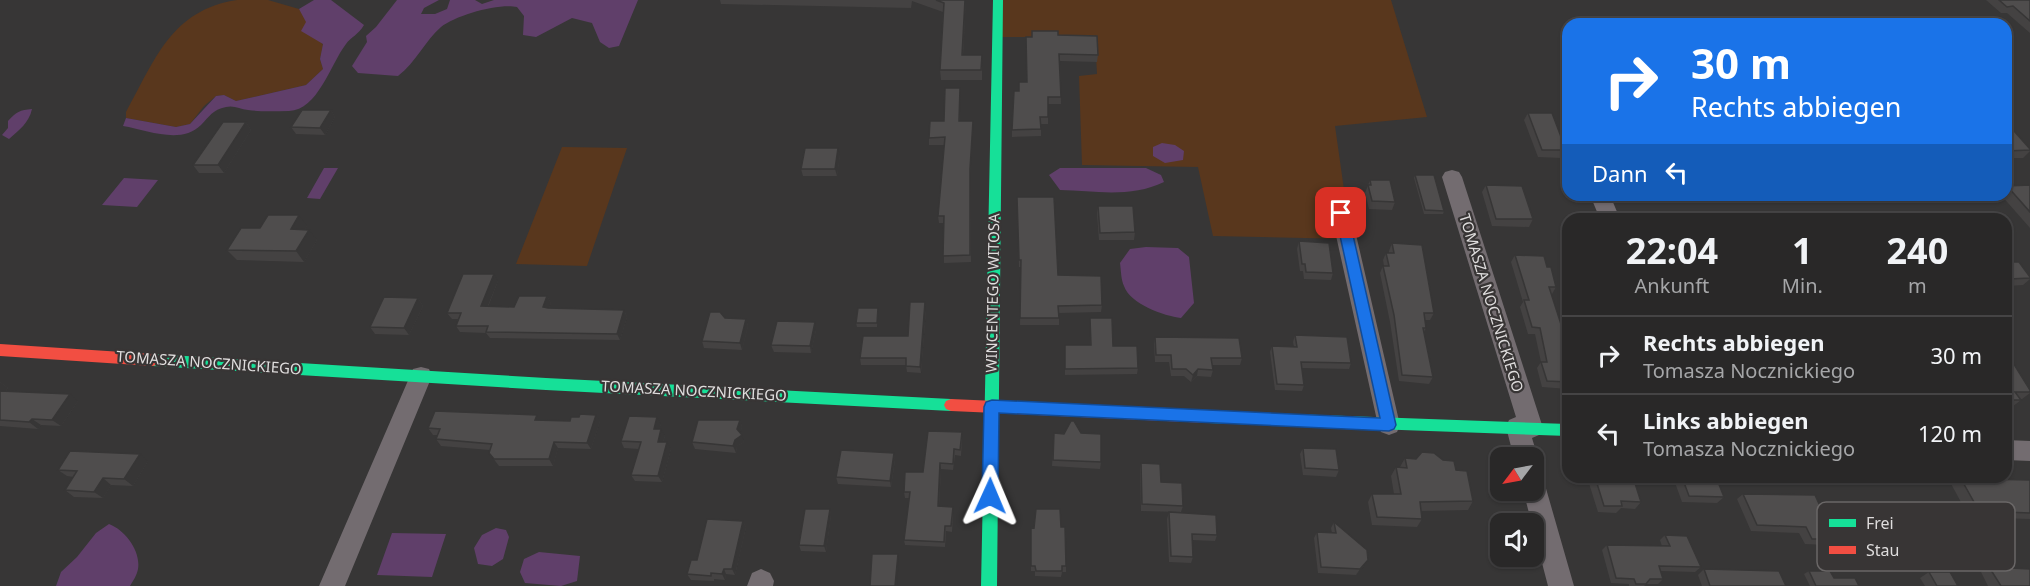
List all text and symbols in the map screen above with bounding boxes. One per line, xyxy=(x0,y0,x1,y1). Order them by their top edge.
text: 30 m xyxy=(1691,34,1791,91)
icon: right xyxy=(1592,42,1670,120)
text: Rechts abbiegen xyxy=(1691,88,1901,125)
icon: left xyxy=(1660,156,1693,189)
text: Dann xyxy=(1592,158,1648,188)
pin xyxy=(1315,187,1366,238)
icon: arrive xyxy=(1324,196,1357,229)
street label: TOMASZA NOCZNICKIEGO xyxy=(1455,211,1529,394)
street label: WINCENTEGO WITOSA xyxy=(981,213,1003,373)
text: 22:04 xyxy=(1626,226,1718,275)
text: 1 xyxy=(1792,226,1813,275)
text: 240 xyxy=(1887,226,1948,275)
text: Ankunft xyxy=(1635,272,1709,299)
text: Min. xyxy=(1782,272,1823,299)
text: m xyxy=(1908,272,1927,299)
text: Rechts abbiegen xyxy=(1643,327,1825,357)
icon: right xyxy=(1592,339,1625,372)
text: 30 m xyxy=(1931,340,1982,370)
street label: TOMASZA NOCZNICKIEGO xyxy=(116,346,302,378)
text: Tomasza Nocznickiego xyxy=(1643,357,1855,384)
street label: TOMASZA NOCZNICKIEGO xyxy=(601,375,787,405)
text: Links abbiegen xyxy=(1643,405,1809,435)
icon: left xyxy=(1592,417,1625,450)
text: 120 m xyxy=(1918,418,1982,448)
text: Tomasza Nocznickiego xyxy=(1643,435,1855,462)
north arrow xyxy=(1490,447,1544,501)
map controls xyxy=(1490,447,1544,567)
position arrow xyxy=(958,464,1022,528)
legend xyxy=(1817,502,2015,571)
text: Frei xyxy=(1866,512,1894,534)
button: sound xyxy=(1490,513,1544,567)
text: Stau xyxy=(1866,539,1899,561)

